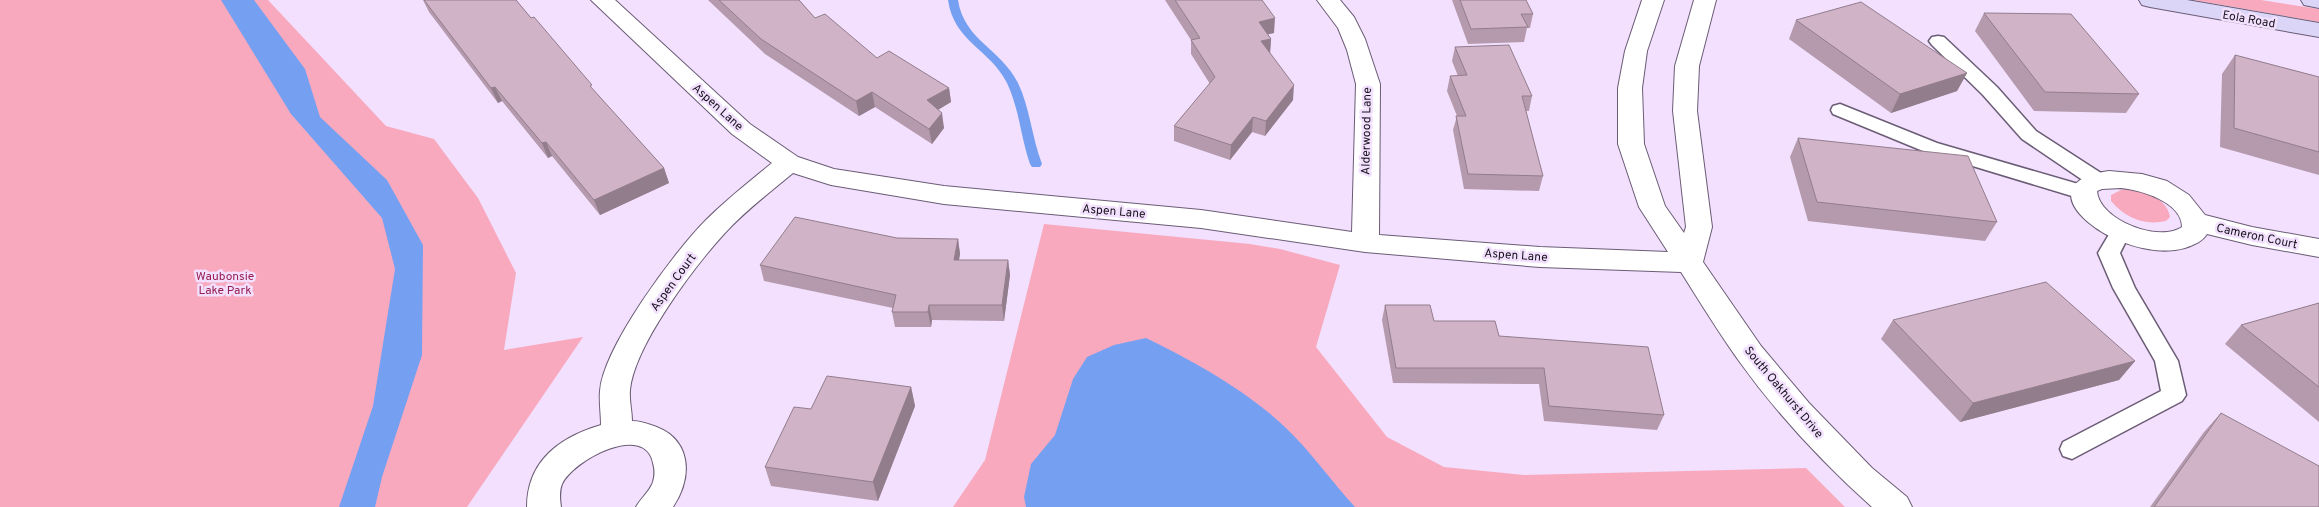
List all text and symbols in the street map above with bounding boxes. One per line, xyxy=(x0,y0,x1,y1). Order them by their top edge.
street label: Eola Road xyxy=(2221,7,2277,33)
street label: Aspen Lane xyxy=(688,81,746,135)
street label: Alderwood Lane xyxy=(1358,87,1376,175)
street label: Aspen Lane xyxy=(1082,201,1146,223)
street label: Cameron Court xyxy=(2215,221,2299,253)
street label: Aspen Lane xyxy=(1484,246,1548,266)
street label: Aspen Court xyxy=(647,251,700,315)
park label: Waubonsie Lake Park xyxy=(196,269,254,299)
street label: South Oakhurst Drive xyxy=(1740,343,1826,442)

